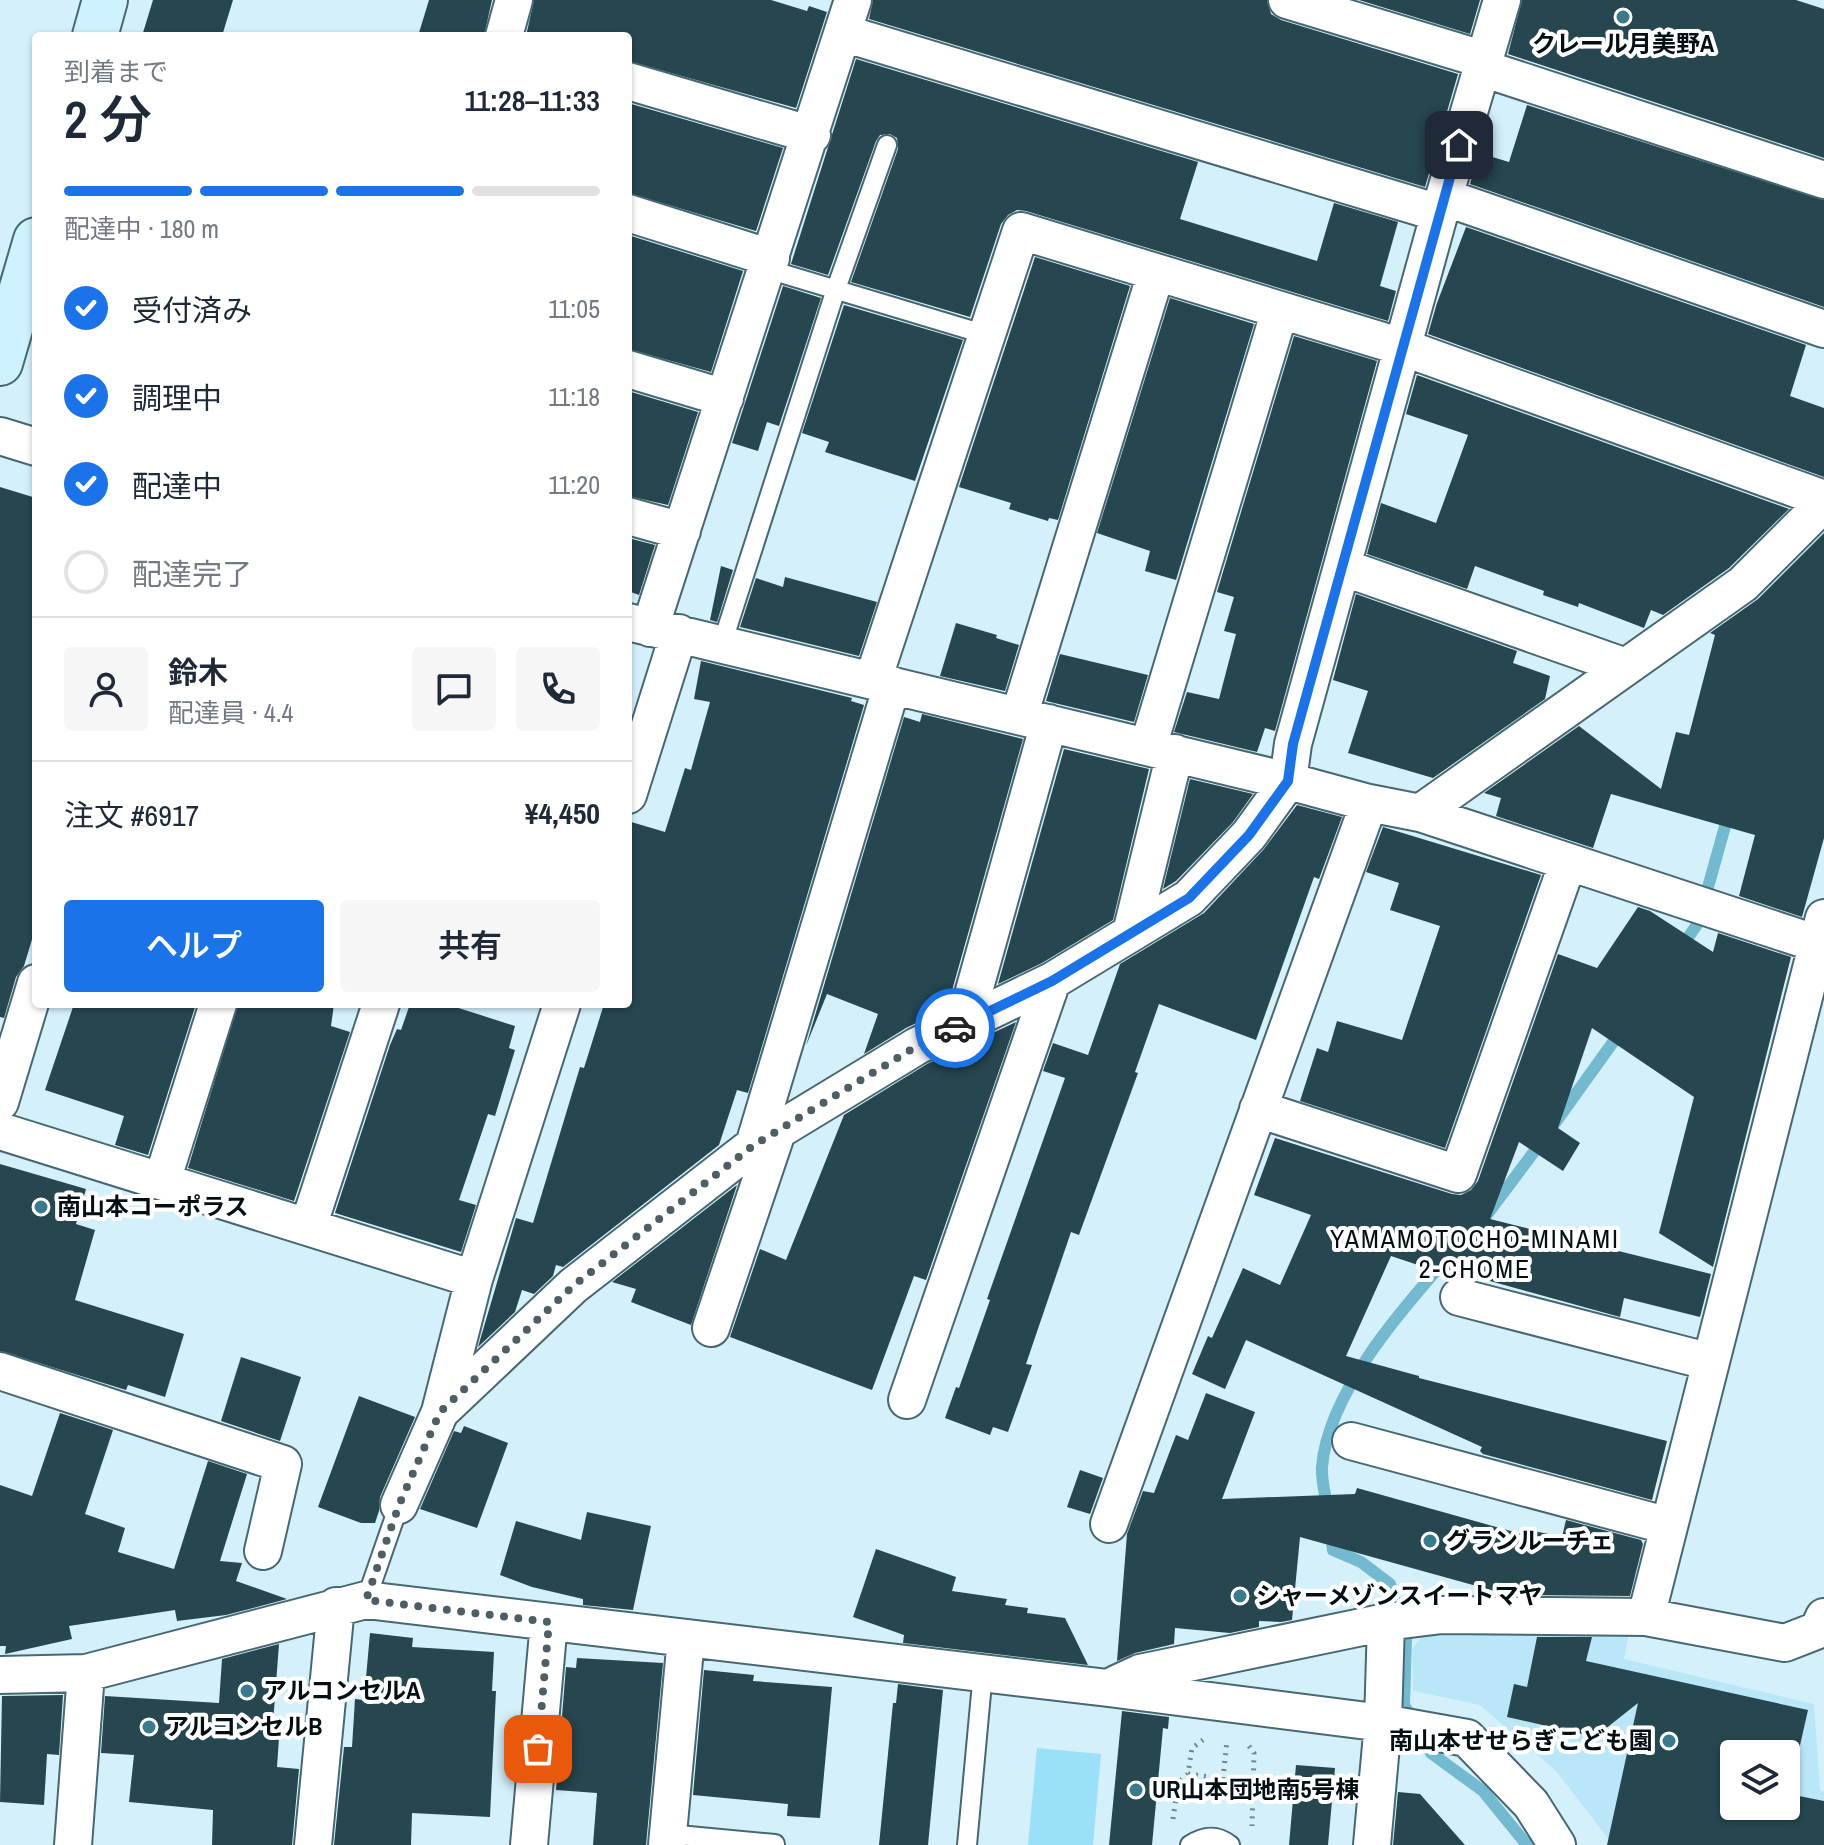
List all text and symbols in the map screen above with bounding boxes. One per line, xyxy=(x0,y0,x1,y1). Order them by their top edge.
marker: クレール月美野A xyxy=(1614,8,1632,26)
place label: クレール月美野A xyxy=(1532,27,1715,59)
text: 到着まで xyxy=(64,54,168,89)
text: 11:28–11:33 xyxy=(464,80,600,120)
text: 2 分 xyxy=(64,84,152,154)
pin xyxy=(1425,111,1493,179)
icon: home xyxy=(1437,123,1481,167)
text: 配達中 · 180 m xyxy=(64,211,219,246)
icon: check xyxy=(64,286,108,330)
text: 受付済み xyxy=(132,290,252,330)
text: 11:05 xyxy=(548,291,600,326)
icon: check xyxy=(64,374,108,418)
text: 調理中 xyxy=(132,378,222,418)
text: 11:18 xyxy=(548,379,600,414)
icon: check xyxy=(64,462,108,506)
text: 配達中 xyxy=(132,466,222,506)
text: 11:20 xyxy=(548,467,600,502)
text: 配達完了 xyxy=(132,554,252,594)
button: person xyxy=(64,647,148,731)
button: chat xyxy=(412,647,496,731)
button: phone xyxy=(516,647,600,731)
text: 鈴木 xyxy=(168,652,228,692)
text: 配達員 · 4.4 xyxy=(168,695,293,730)
text: ¥4,450 xyxy=(525,793,600,833)
text: 注文 #6917 xyxy=(64,795,199,835)
button: ヘルプ xyxy=(64,900,324,992)
button: 共有 xyxy=(340,900,600,992)
courier xyxy=(915,988,995,1068)
icon: car xyxy=(933,1006,977,1050)
place label: 南山本コーポラス xyxy=(57,1190,249,1222)
marker: 南山本コーポラス xyxy=(32,1198,50,1216)
district label: YAMAMOTOCHO-MINAMI 2-CHOME xyxy=(1330,1221,1620,1286)
place label: グランルーチェ xyxy=(1446,1524,1614,1556)
marker: グランルーチェ xyxy=(1421,1532,1439,1550)
place label: シャーメゾンスイートマヤ xyxy=(1256,1579,1543,1611)
marker: シャーメゾンスイートマヤ xyxy=(1231,1587,1249,1605)
place label: アルコンセルA xyxy=(263,1674,421,1706)
marker: アルコンセルA xyxy=(238,1682,256,1700)
place label: アルコンセルB xyxy=(165,1710,323,1742)
pin xyxy=(504,1715,572,1783)
marker: アルコンセルB xyxy=(140,1718,158,1736)
place label: 南山本せせらぎこども園 xyxy=(1389,1724,1653,1756)
icon: bag xyxy=(516,1727,560,1771)
marker: 南山本せせらぎこども園 xyxy=(1660,1732,1678,1750)
map controls xyxy=(1720,1740,1800,1820)
button: layers xyxy=(1720,1740,1800,1820)
place label: UR山本団地南5号棟 xyxy=(1152,1773,1359,1805)
marker: UR山本団地南5号棟 xyxy=(1127,1781,1145,1799)

